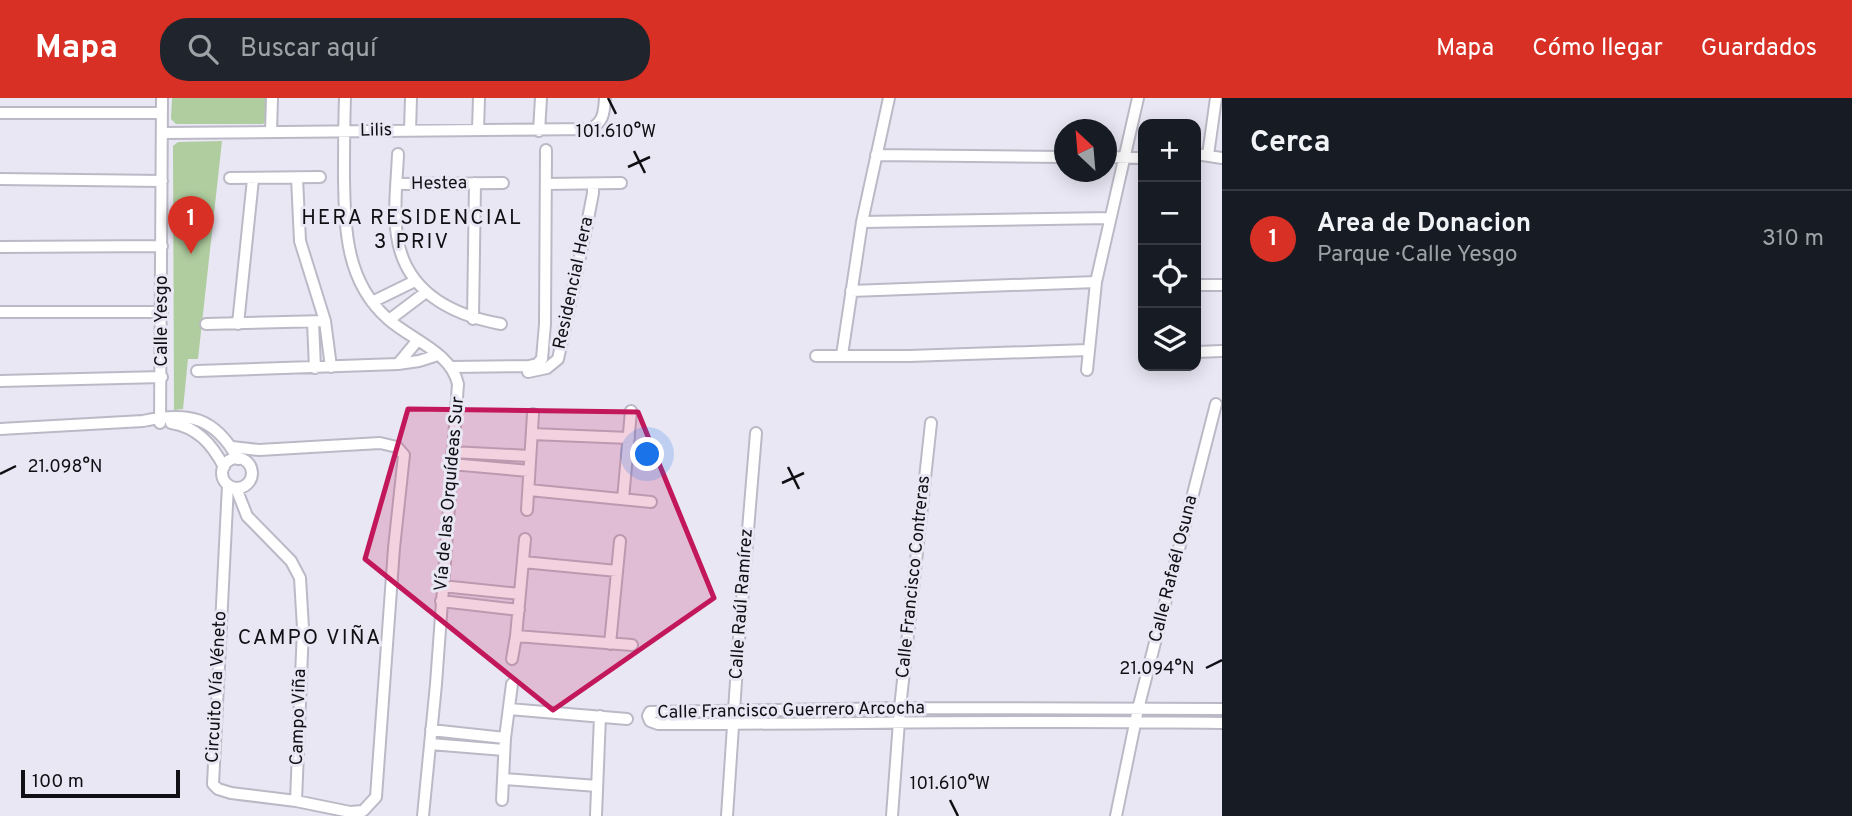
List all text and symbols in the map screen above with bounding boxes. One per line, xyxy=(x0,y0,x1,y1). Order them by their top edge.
search box xyxy=(160,18,650,81)
text: Mapa xyxy=(35,28,118,70)
icon: search xyxy=(184,30,222,68)
text: Buscar aquí xyxy=(240,33,377,66)
text: Mapa xyxy=(1436,34,1494,64)
text: Cómo llegar xyxy=(1532,34,1663,64)
text: Guardados xyxy=(1701,34,1817,64)
street label: Lilis xyxy=(360,119,392,143)
north arrow xyxy=(1054,119,1117,182)
map controls xyxy=(1138,119,1201,371)
button: + xyxy=(1138,119,1201,182)
text: 101.610°W xyxy=(576,121,656,144)
text: Cerca xyxy=(1250,125,1330,162)
street label: Hestea xyxy=(411,172,467,196)
button: − xyxy=(1138,182,1201,245)
pin: 1 xyxy=(168,196,214,254)
district label: HERA RESIDENCIAL 3 PRIV xyxy=(301,205,523,256)
text: Area de Donacion xyxy=(1317,208,1531,241)
street label: Residencial Hera xyxy=(549,215,599,351)
text: 1 xyxy=(1268,225,1278,254)
text: 310 m xyxy=(1762,225,1824,254)
text: Parque · Calle Yesgo xyxy=(1317,241,1518,270)
button: locate xyxy=(1138,245,1201,308)
street label: Calle Yesgo xyxy=(151,275,174,367)
button: layers xyxy=(1138,308,1201,371)
street label: Vía de las Orquídeas Sur xyxy=(430,396,470,592)
your location xyxy=(630,437,664,471)
text: 21.098°N xyxy=(27,456,103,479)
street label: Calle Francisco Contreras xyxy=(892,474,936,680)
street label: Calle Rafaél Osuna xyxy=(1145,493,1203,645)
street label: Calle Raúl Ramírez xyxy=(725,528,759,680)
street label: Circuito Vía Véneto xyxy=(202,610,232,764)
district label: CAMPO VIÑA xyxy=(238,625,382,652)
text: 21.094°N xyxy=(1119,658,1195,681)
street label: Campo Viña xyxy=(286,668,312,766)
street label: Calle Francisco Guerrero Arcocha xyxy=(657,697,925,725)
scale bar xyxy=(21,767,180,799)
text: 100 m xyxy=(32,770,84,794)
text: 101.610°W xyxy=(910,773,990,796)

